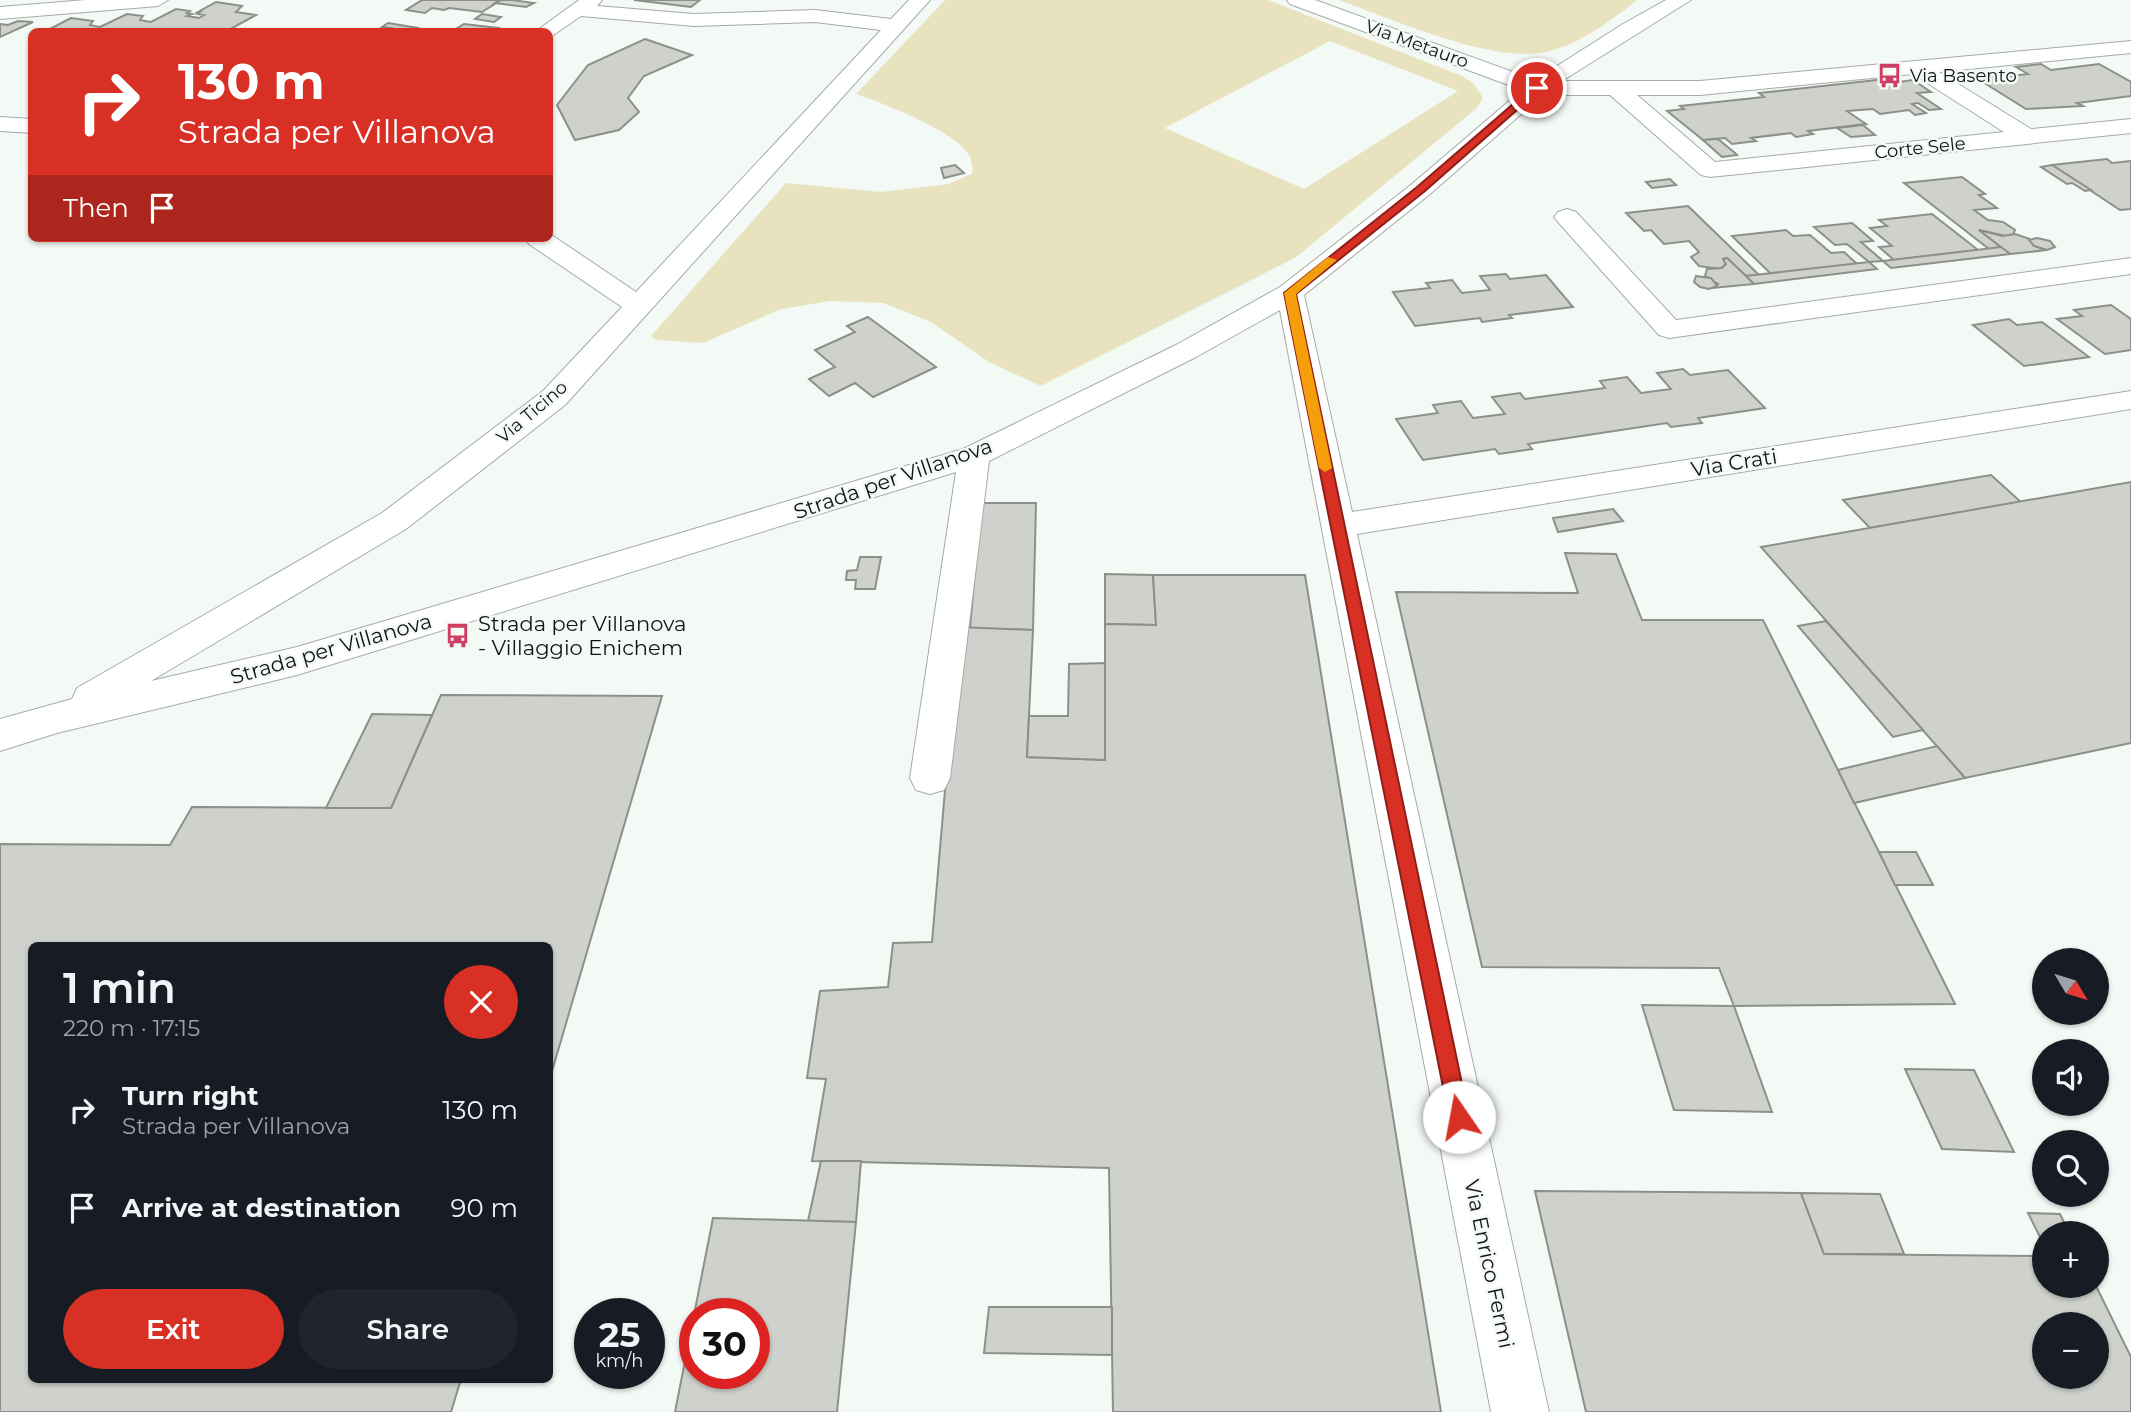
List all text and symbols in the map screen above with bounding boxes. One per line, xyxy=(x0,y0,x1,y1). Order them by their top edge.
street label: Via Metauro xyxy=(1362,15,1472,73)
text: 130 m xyxy=(178,52,325,111)
icon: right xyxy=(63,56,154,147)
pin xyxy=(1507,58,1567,118)
bus stop icon: Via Basento xyxy=(1876,62,1904,90)
place label: Via Basento xyxy=(1910,65,2017,87)
icon: arrive xyxy=(1518,69,1556,107)
text: Strada per Villanova xyxy=(178,112,496,151)
street label: Corte Sele xyxy=(1873,132,1967,164)
icon: arrive xyxy=(143,189,181,227)
text: Then xyxy=(63,192,129,224)
street label: Via Ticino xyxy=(492,376,572,448)
street label: Strada per Villanova xyxy=(790,433,995,524)
street label: Via Crati xyxy=(1689,443,1779,482)
street label: Strada per Villanova xyxy=(227,608,434,689)
place label: Strada per Villanova - Villaggio Enichem xyxy=(478,611,686,660)
bus stop icon: Strada per Villanova - Villaggio Enichem xyxy=(444,622,472,650)
north arrow xyxy=(2032,948,2109,1026)
map controls xyxy=(2032,948,2109,1389)
text: 1 min xyxy=(63,962,176,1014)
button: close xyxy=(444,965,518,1039)
text: 220 m · 17:15 xyxy=(63,1014,200,1042)
button: sound xyxy=(2032,1039,2109,1116)
text: Turn right xyxy=(122,1080,258,1112)
position arrow xyxy=(1422,1080,1496,1154)
icon: right xyxy=(63,1091,101,1129)
text: 130 m xyxy=(442,1094,518,1126)
text: Strada per Villanova xyxy=(122,1112,350,1140)
button: search xyxy=(2032,1130,2109,1207)
street label: Via Enrico Fermi xyxy=(1459,1177,1520,1351)
icon: arrive xyxy=(63,1189,101,1227)
text: Arrive at destination xyxy=(122,1192,401,1224)
text: 90 m xyxy=(451,1192,518,1224)
button: + xyxy=(2032,1221,2109,1298)
button: Exit xyxy=(63,1289,284,1369)
button: Share xyxy=(298,1289,518,1369)
speed limit sign: 30 xyxy=(679,1298,770,1389)
button: − xyxy=(2032,1312,2109,1389)
text: 25 xyxy=(599,1313,640,1356)
text: km/h xyxy=(595,1350,644,1372)

